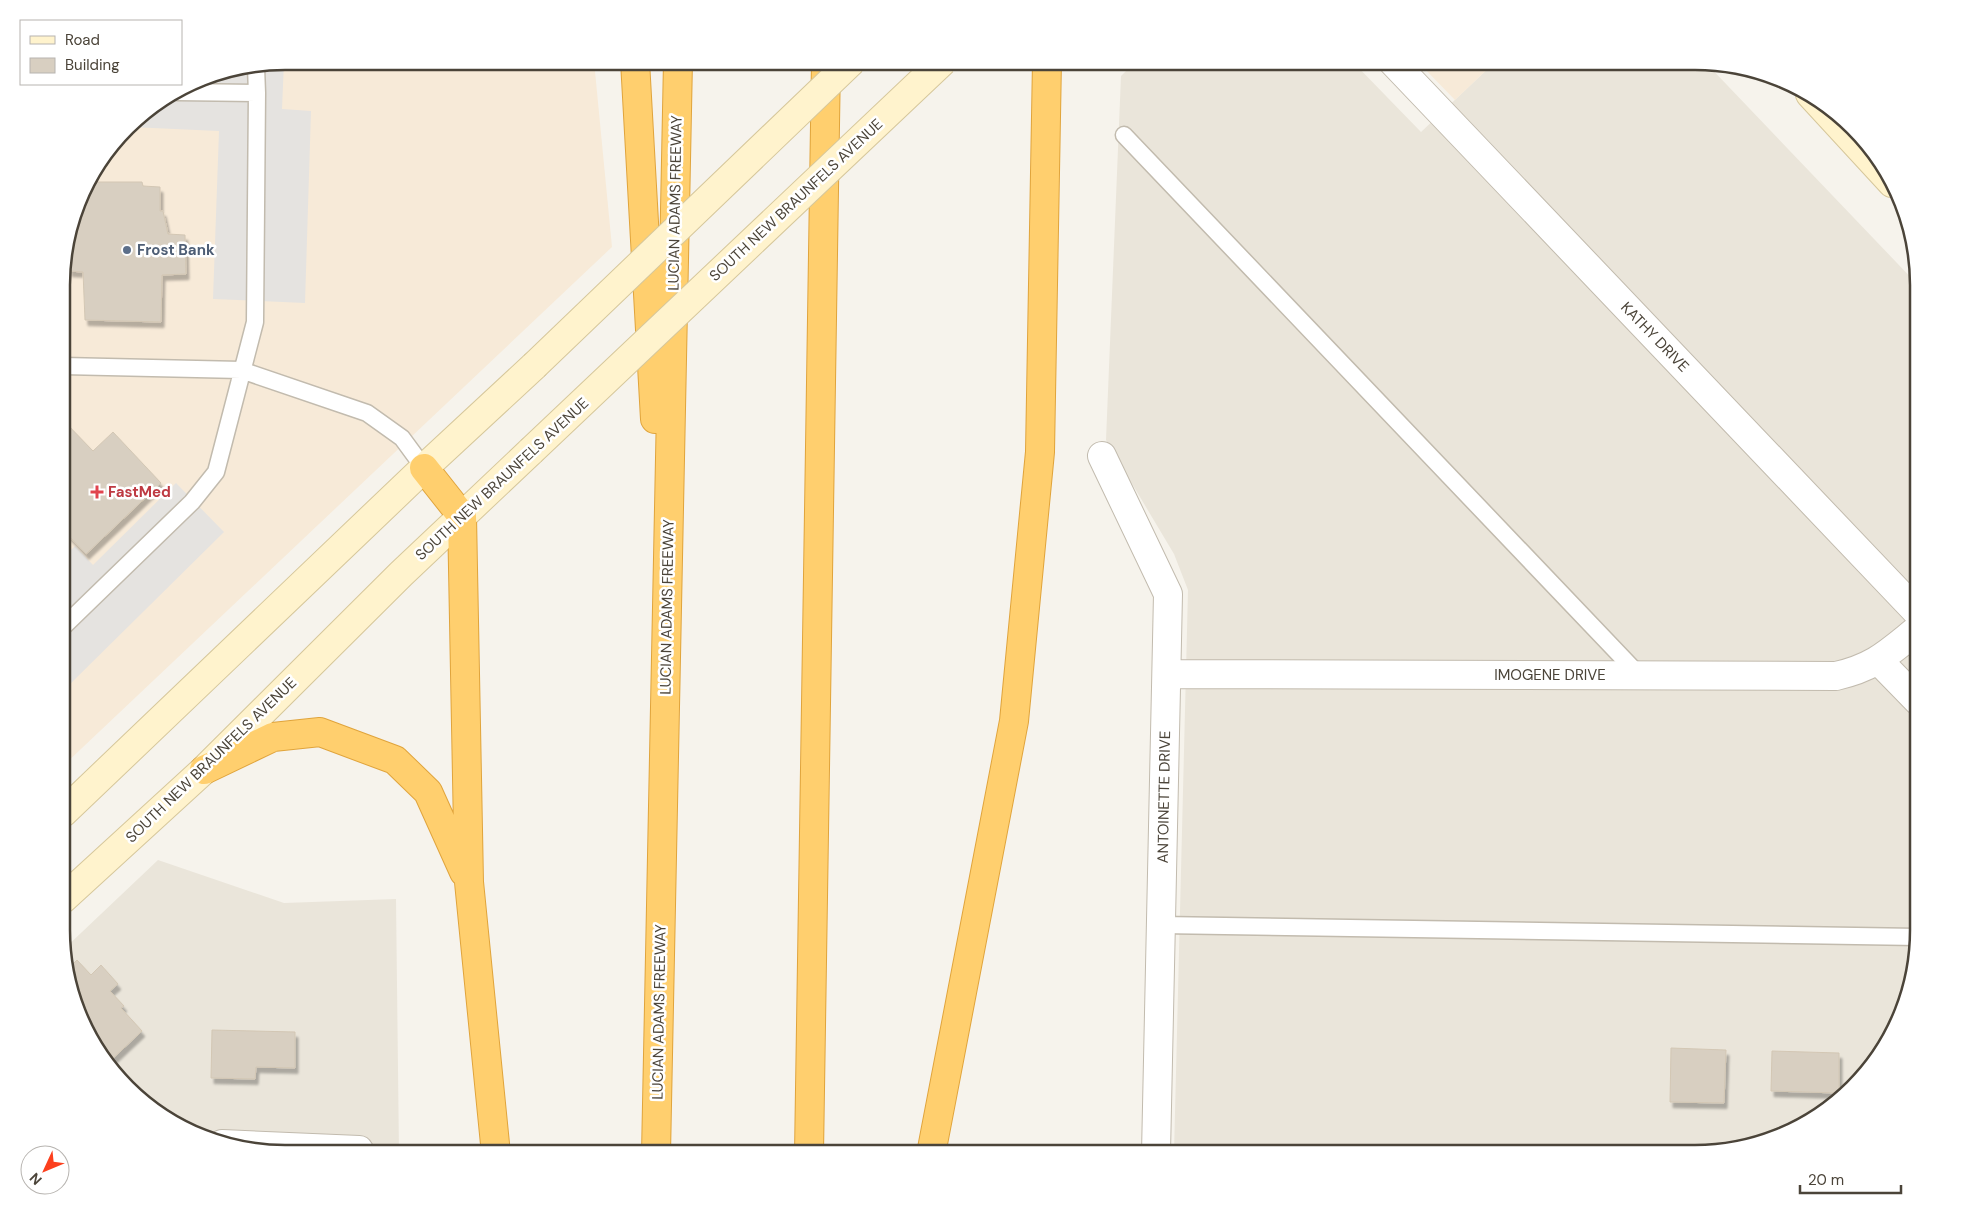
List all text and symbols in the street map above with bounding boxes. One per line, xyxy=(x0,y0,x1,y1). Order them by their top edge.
legend xyxy=(20,20,182,85)
text: Road xyxy=(65,30,100,50)
text: Building xyxy=(65,55,120,75)
street label: SOUTH NEW BRAUNFELS AVENUE xyxy=(705,114,887,286)
street label: LUCIAN ADAMS FREEWAY xyxy=(663,115,687,291)
place label: Frost Bank xyxy=(137,240,215,260)
marker: Frost Bank xyxy=(121,244,133,256)
street label: KATHY DRIVE xyxy=(1617,298,1693,376)
street label: SOUTH NEW BRAUNFELS AVENUE xyxy=(411,393,593,565)
place label: FastMed xyxy=(108,482,171,502)
marker: FastMed xyxy=(90,485,104,499)
street label: LUCIAN ADAMS FREEWAY xyxy=(655,519,679,695)
street label: IMOGENE DRIVE xyxy=(1494,665,1606,685)
street label: SOUTH NEW BRAUNFELS AVENUE xyxy=(121,673,301,847)
street label: ANTOINETTE DRIVE xyxy=(1153,730,1175,864)
street label: LUCIAN ADAMS FREEWAY xyxy=(647,924,671,1100)
north arrow xyxy=(20,1145,70,1195)
scale bar xyxy=(1800,1162,1901,1194)
text: N xyxy=(26,1169,46,1189)
text: 20 m xyxy=(1808,1170,1844,1190)

